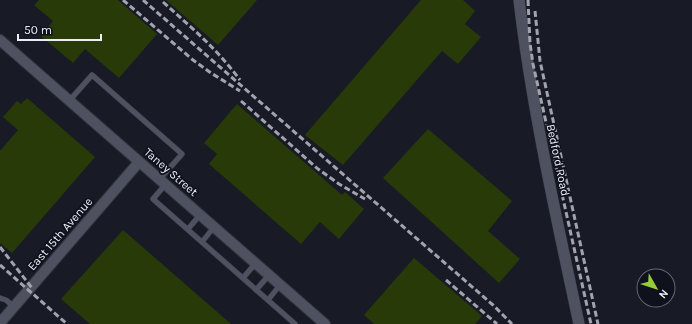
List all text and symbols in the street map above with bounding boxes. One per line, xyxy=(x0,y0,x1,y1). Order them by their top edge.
scale bar xyxy=(18,16,101,42)
text: 50 m xyxy=(24,23,52,37)
street label: Bedford Road xyxy=(544,123,572,197)
street label: Taney Street xyxy=(141,145,201,199)
street label: East 15th Avenue xyxy=(25,195,95,273)
north arrow xyxy=(636,268,676,308)
text: N xyxy=(656,287,671,301)

